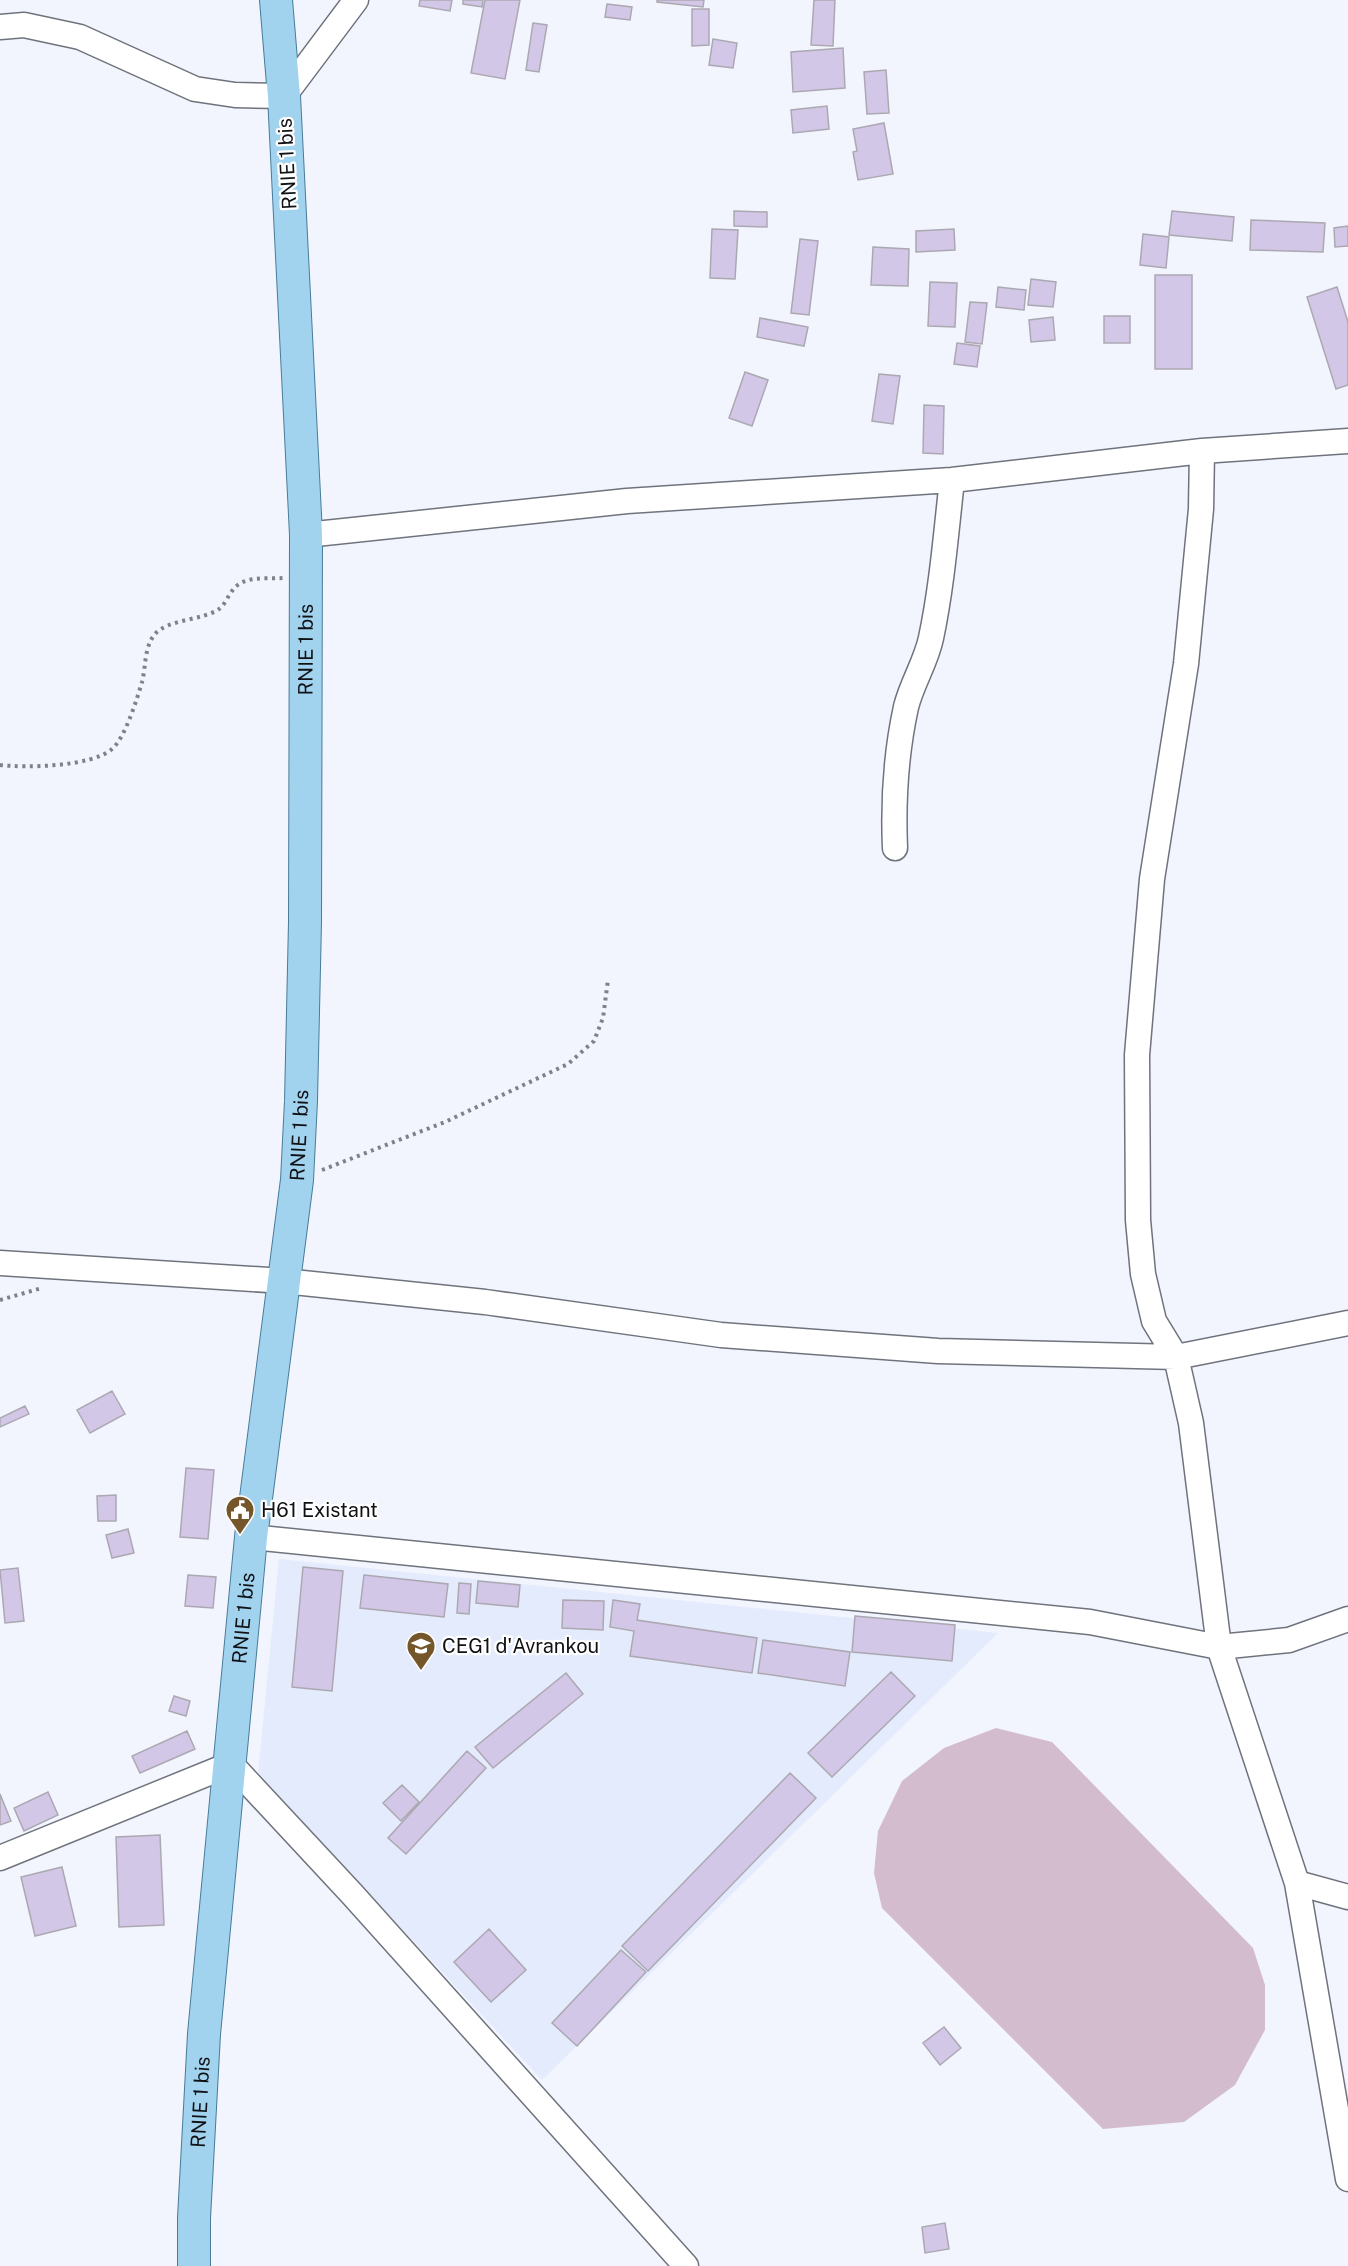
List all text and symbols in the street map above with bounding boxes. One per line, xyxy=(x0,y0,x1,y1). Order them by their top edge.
street label: RNIE 1 bis xyxy=(273,118,301,210)
street label: RNIE 1 bis xyxy=(294,604,318,695)
street label: RNIE 1 bis xyxy=(285,1089,313,1182)
public building icon: H61 Existant xyxy=(224,1494,256,1536)
place label: H61 Existant xyxy=(261,1498,378,1522)
street label: RNIE 1 bis xyxy=(227,1571,260,1665)
school or university icon: CEG1 d'Avrankou xyxy=(405,1630,437,1672)
place label: CEG1 d'Avrankou xyxy=(442,1634,599,1658)
street label: RNIE 1 bis xyxy=(186,2056,215,2149)

